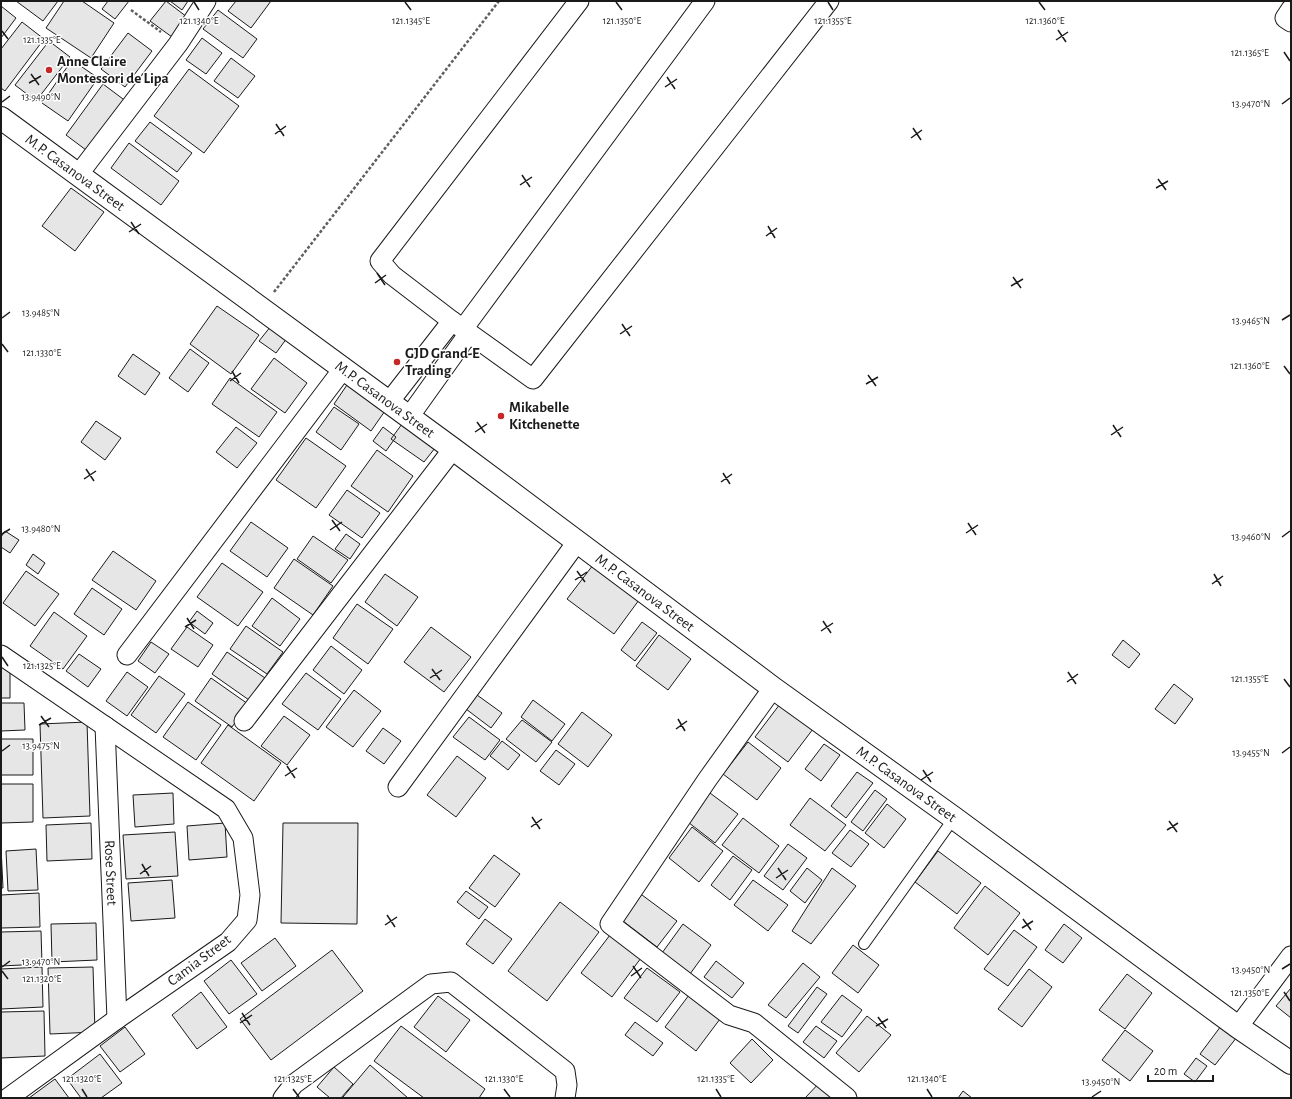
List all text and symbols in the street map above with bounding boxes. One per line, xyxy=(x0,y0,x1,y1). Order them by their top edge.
text: 121.1340°E xyxy=(179,16,219,26)
text: 121.1345°E xyxy=(392,16,430,26)
text: 121.1350°E xyxy=(603,16,641,26)
text: 121.1355°E xyxy=(814,16,852,26)
text: 121.1360°E xyxy=(1025,16,1065,26)
text: 121.1335°E xyxy=(23,35,61,45)
text: 121.1365°E xyxy=(1231,48,1269,58)
place label: Anne Claire Montessori de Lipa xyxy=(57,54,169,86)
marker: Anne Claire Montessori de Lipa xyxy=(44,65,54,75)
text: 13.9490°N xyxy=(21,92,61,102)
text: 13.9470°N xyxy=(1232,99,1270,109)
street label: M.P. Casanova Street xyxy=(22,132,128,214)
text: 13.9485°N xyxy=(22,308,60,318)
text: 13.9465°N xyxy=(1232,316,1270,326)
place label: GJD Grand-E Trading xyxy=(405,346,480,378)
text: 121.1330°E xyxy=(23,348,61,358)
marker: GJD Grand-E Trading xyxy=(392,357,402,367)
street label: M.P. Casanova Street xyxy=(332,358,437,441)
text: 121.1360°E xyxy=(1230,361,1270,371)
place label: Mikabelle Kitchenette xyxy=(509,400,580,432)
marker: Mikabelle Kitchenette xyxy=(496,411,506,421)
text: 13.9480°N xyxy=(21,524,61,534)
text: 13.9460°N xyxy=(1231,532,1271,542)
street label: M.P. Casanova Street xyxy=(593,551,697,635)
text: 121.1325°E xyxy=(23,661,61,671)
text: 121.1355°E xyxy=(1231,674,1269,684)
text: 13.9475°N xyxy=(22,741,60,751)
street label: M.P. Casanova Street xyxy=(853,743,959,825)
text: 13.9455°N xyxy=(1232,748,1270,758)
street label: Rose Street xyxy=(102,840,119,906)
street label: Camia Street xyxy=(165,932,234,989)
text: 13.9470°N xyxy=(22,957,60,967)
text: 13.9450°N xyxy=(1232,965,1270,975)
text: 121.1320°E xyxy=(23,974,62,984)
text: 121.1350°E xyxy=(1231,988,1269,998)
scale bar xyxy=(1148,1057,1213,1083)
text: 20 m xyxy=(1154,1065,1177,1077)
text: 121.1320°E xyxy=(63,1074,102,1084)
text: 121.1325°E xyxy=(274,1074,312,1084)
text: 121.1330°E xyxy=(485,1074,523,1084)
text: 121.1335°E xyxy=(697,1074,735,1084)
text: 121.1340°E xyxy=(907,1074,947,1084)
text: 13.9450°N xyxy=(1082,1077,1120,1087)

